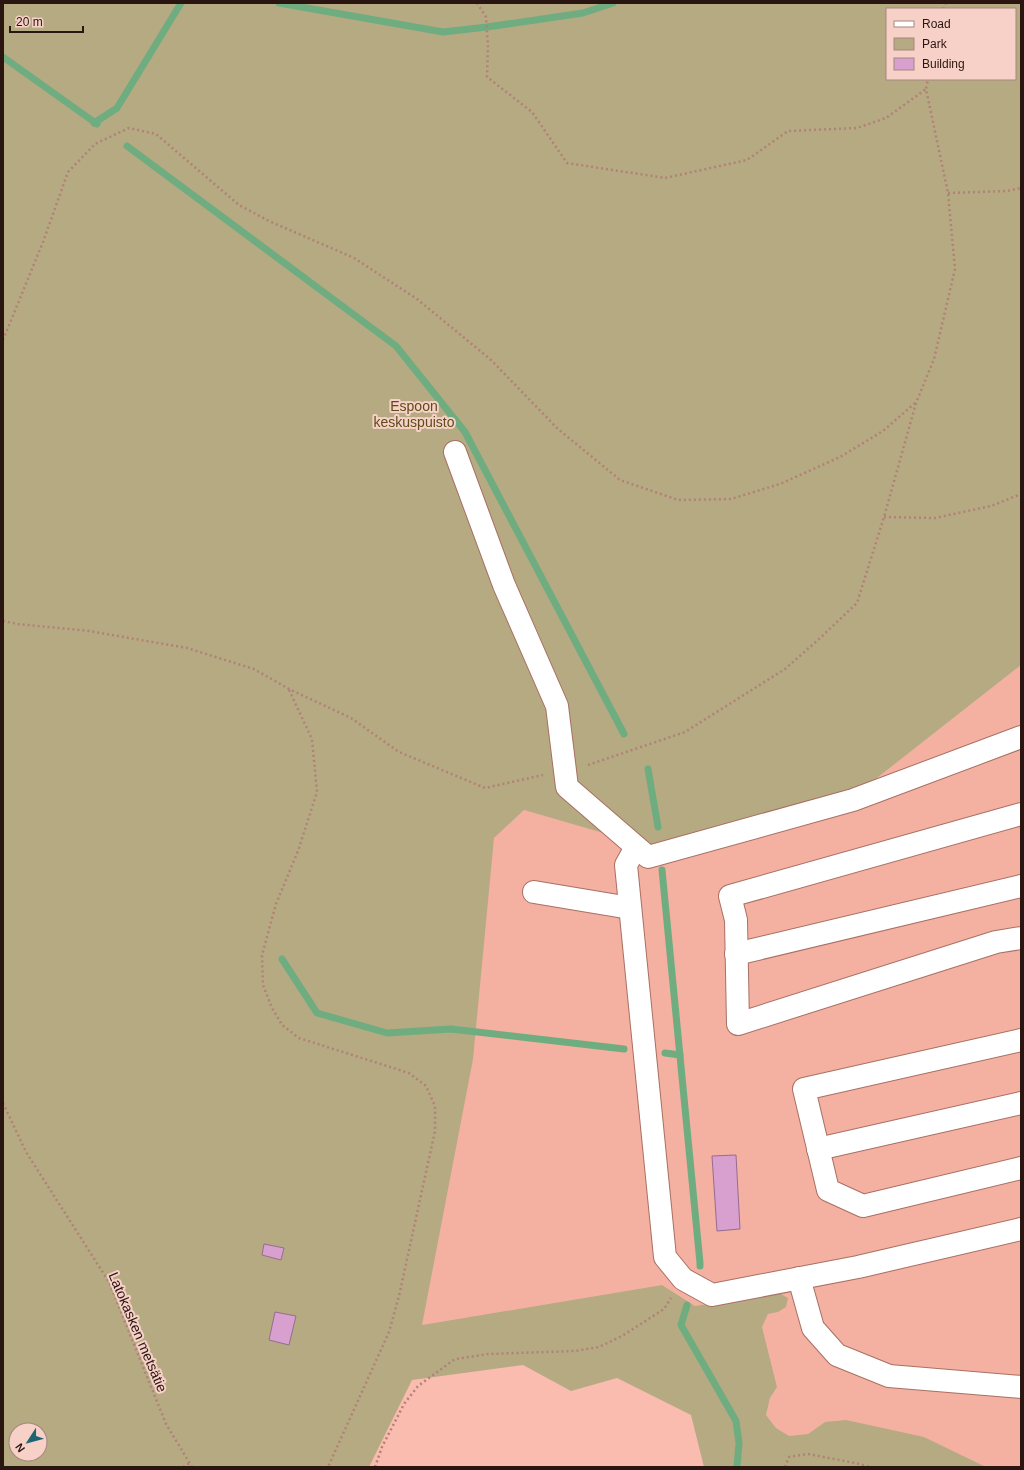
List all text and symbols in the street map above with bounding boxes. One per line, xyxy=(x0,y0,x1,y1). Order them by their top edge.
scale bar xyxy=(10,8,83,34)
legend xyxy=(886,8,1016,80)
text: 20 m xyxy=(16,15,43,29)
text: Road xyxy=(922,17,951,31)
text: Park xyxy=(922,37,948,51)
text: Building xyxy=(922,57,965,71)
park label: Espoon keskuspuisto xyxy=(374,398,455,430)
street label: Latokasken metsätie xyxy=(106,1270,171,1394)
north arrow xyxy=(8,1422,48,1462)
text: N xyxy=(13,1441,27,1455)

